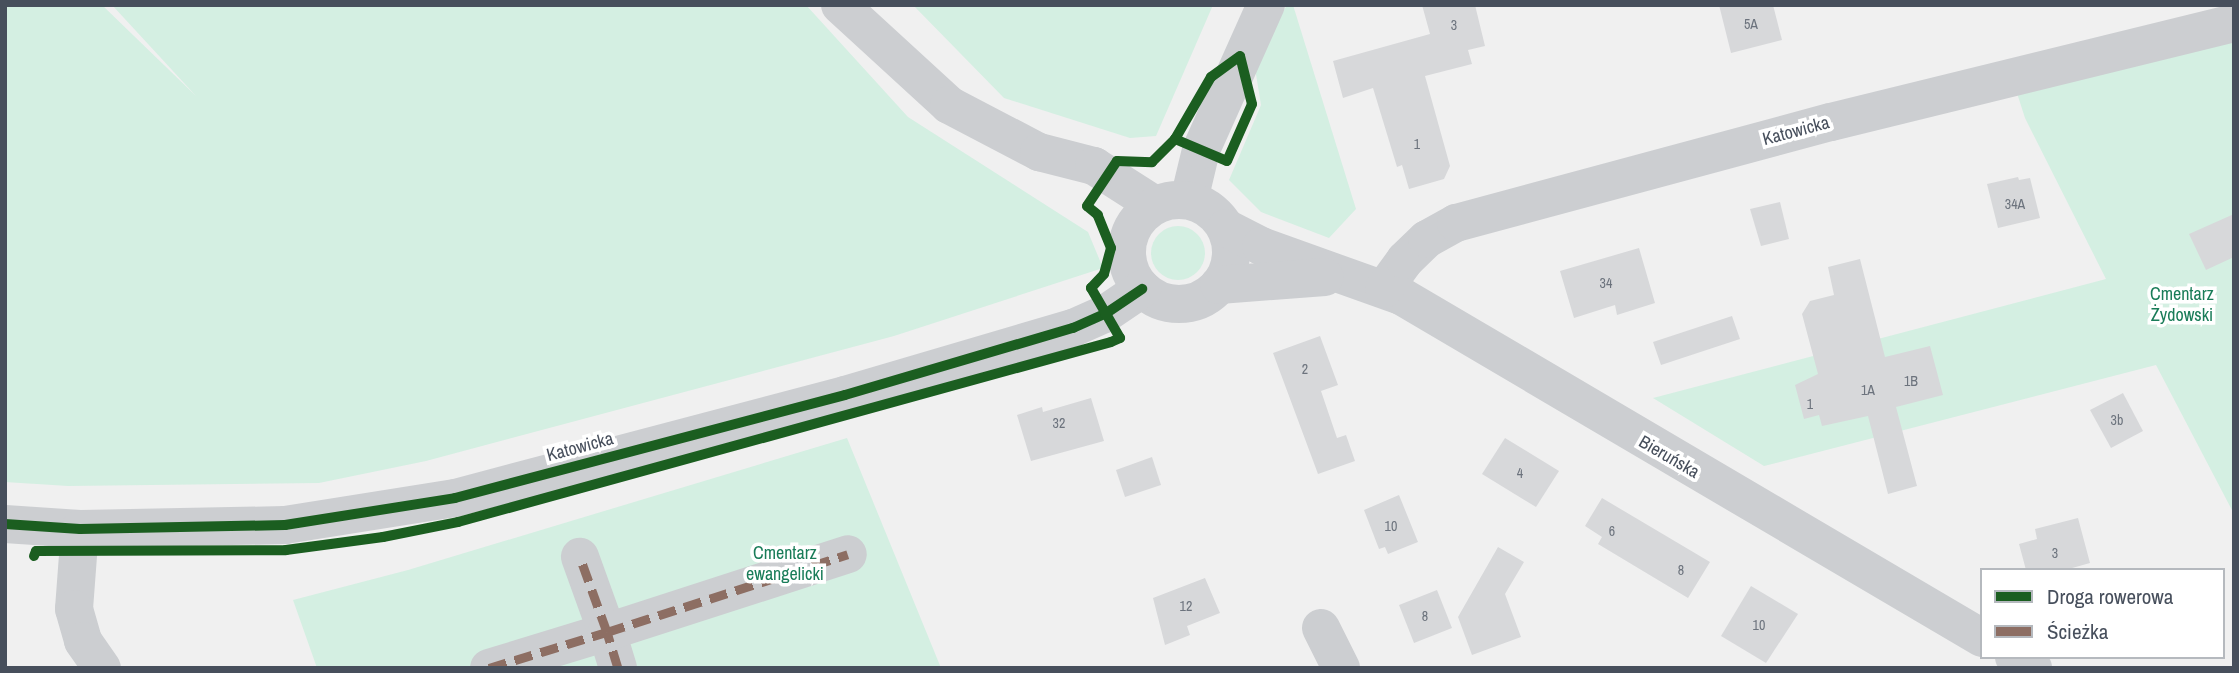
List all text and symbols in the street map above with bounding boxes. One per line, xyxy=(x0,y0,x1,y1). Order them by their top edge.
house number: 5A xyxy=(1744,16,1758,32)
house number: 3 xyxy=(1451,17,1457,33)
street label: Katowicka xyxy=(1760,112,1832,150)
house number: 1 xyxy=(1414,136,1420,152)
house number: 34A xyxy=(2005,196,2025,212)
house number: 34 xyxy=(1600,275,1612,291)
park label: Cmentarz Żydowski xyxy=(2150,284,2214,326)
house number: 2 xyxy=(1302,361,1308,377)
house number: 1B xyxy=(1904,373,1918,389)
house number: 1A xyxy=(1861,382,1875,398)
house number: 1 xyxy=(1807,396,1813,412)
house number: 3b xyxy=(2111,412,2123,428)
house number: 32 xyxy=(1053,415,1065,431)
street label: Katowicka xyxy=(544,428,616,466)
street label: Bieruńska xyxy=(1635,431,1703,483)
house number: 4 xyxy=(1517,465,1523,481)
house number: 10 xyxy=(1385,518,1397,534)
house number: 6 xyxy=(1609,523,1615,539)
park label: Cmentarz ewangelicki xyxy=(746,543,824,586)
house number: 3 xyxy=(2052,545,2058,561)
house number: 8 xyxy=(1678,562,1684,578)
legend xyxy=(1980,568,2225,659)
text: Droga rowerowa xyxy=(2047,582,2173,611)
house number: 12 xyxy=(1180,598,1192,614)
house number: 8 xyxy=(1422,608,1428,624)
house number: 10 xyxy=(1753,617,1765,633)
text: Ścieżka xyxy=(2047,617,2108,646)

